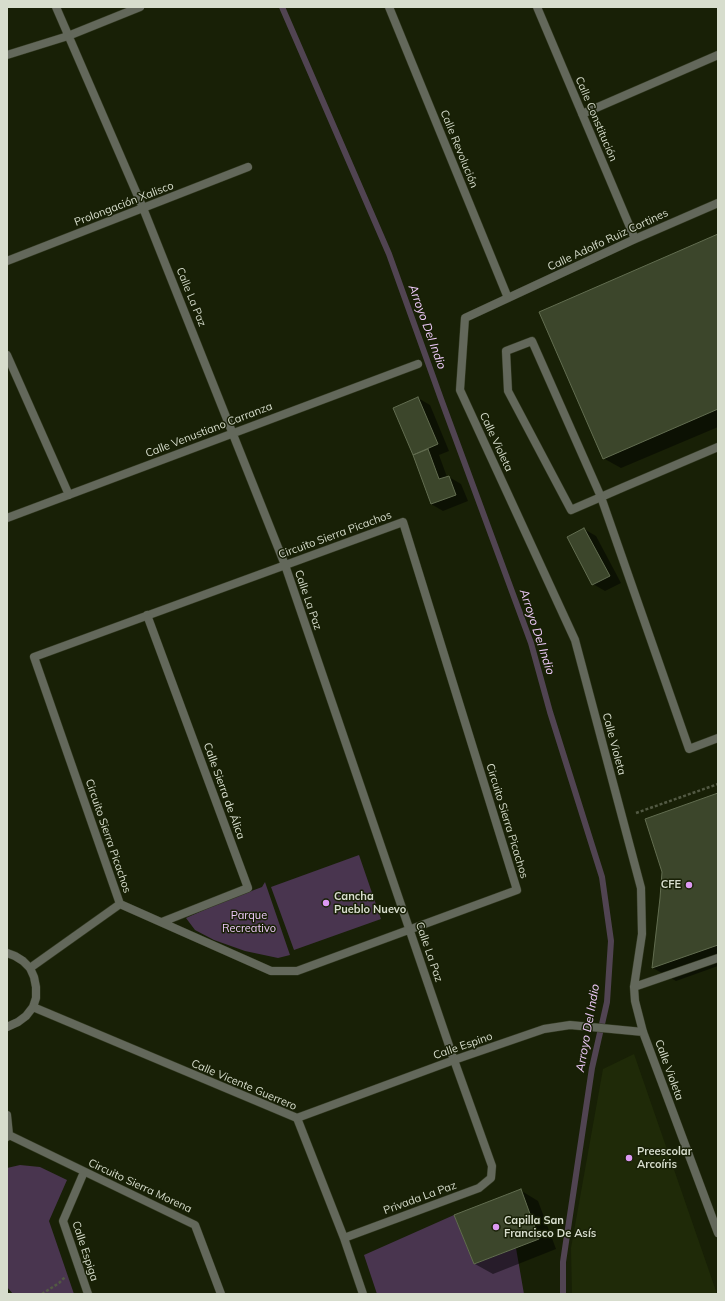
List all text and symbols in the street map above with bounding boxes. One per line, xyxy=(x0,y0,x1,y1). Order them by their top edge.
street label: Calle Constitución xyxy=(572,75,620,163)
street label: Calle Revolución xyxy=(437,108,481,190)
street label: Prolongación Xalisco xyxy=(72,179,176,229)
street label: Calle Adolfo Ruiz Cortines xyxy=(546,206,670,274)
street label: Calle La Paz xyxy=(173,265,209,329)
water label: Arroyo Del Indio xyxy=(405,283,449,371)
street label: Calle Venustiano Carranza xyxy=(144,400,274,460)
street label: Calle Violeta xyxy=(477,410,515,474)
street label: Circuito Sierra Picachos xyxy=(277,508,393,562)
street label: Calle La Paz xyxy=(292,568,324,632)
water label: Arroyo Del Indio xyxy=(516,587,558,677)
street label: Calle Violeta xyxy=(599,712,629,776)
street label: Calle Sierra de Álica xyxy=(200,741,248,841)
street label: Circuito Sierra Picachos xyxy=(483,762,531,880)
street label: Circuito Sierra Picachos xyxy=(82,777,134,895)
place label: CFE xyxy=(661,878,681,892)
marker: CFE xyxy=(684,880,694,890)
place label: Cancha Pueblo Nuevo xyxy=(334,890,406,916)
marker: Cancha Pueblo Nuevo xyxy=(321,898,331,908)
park label: Parque Recreativo xyxy=(222,909,276,935)
street label: Calle La Paz xyxy=(413,920,445,984)
water label: Arroyo Del Indio xyxy=(573,983,603,1073)
street label: Calle Espino xyxy=(432,1030,494,1062)
street label: Calle Violeta xyxy=(652,1038,686,1102)
street label: Calle Vicente Guerrero xyxy=(189,1057,299,1113)
place label: Preescolar Arcoíris xyxy=(637,1145,692,1171)
marker: Preescolar Arcoíris xyxy=(624,1153,634,1163)
street label: Circuito Sierra Morena xyxy=(86,1156,194,1216)
street label: Privada La Paz xyxy=(382,1179,458,1217)
place label: Capilla San Francisco De Asís xyxy=(504,1214,596,1240)
street label: Calle Espiga xyxy=(69,1219,101,1283)
marker: Capilla San Francisco De Asís xyxy=(491,1222,501,1232)

